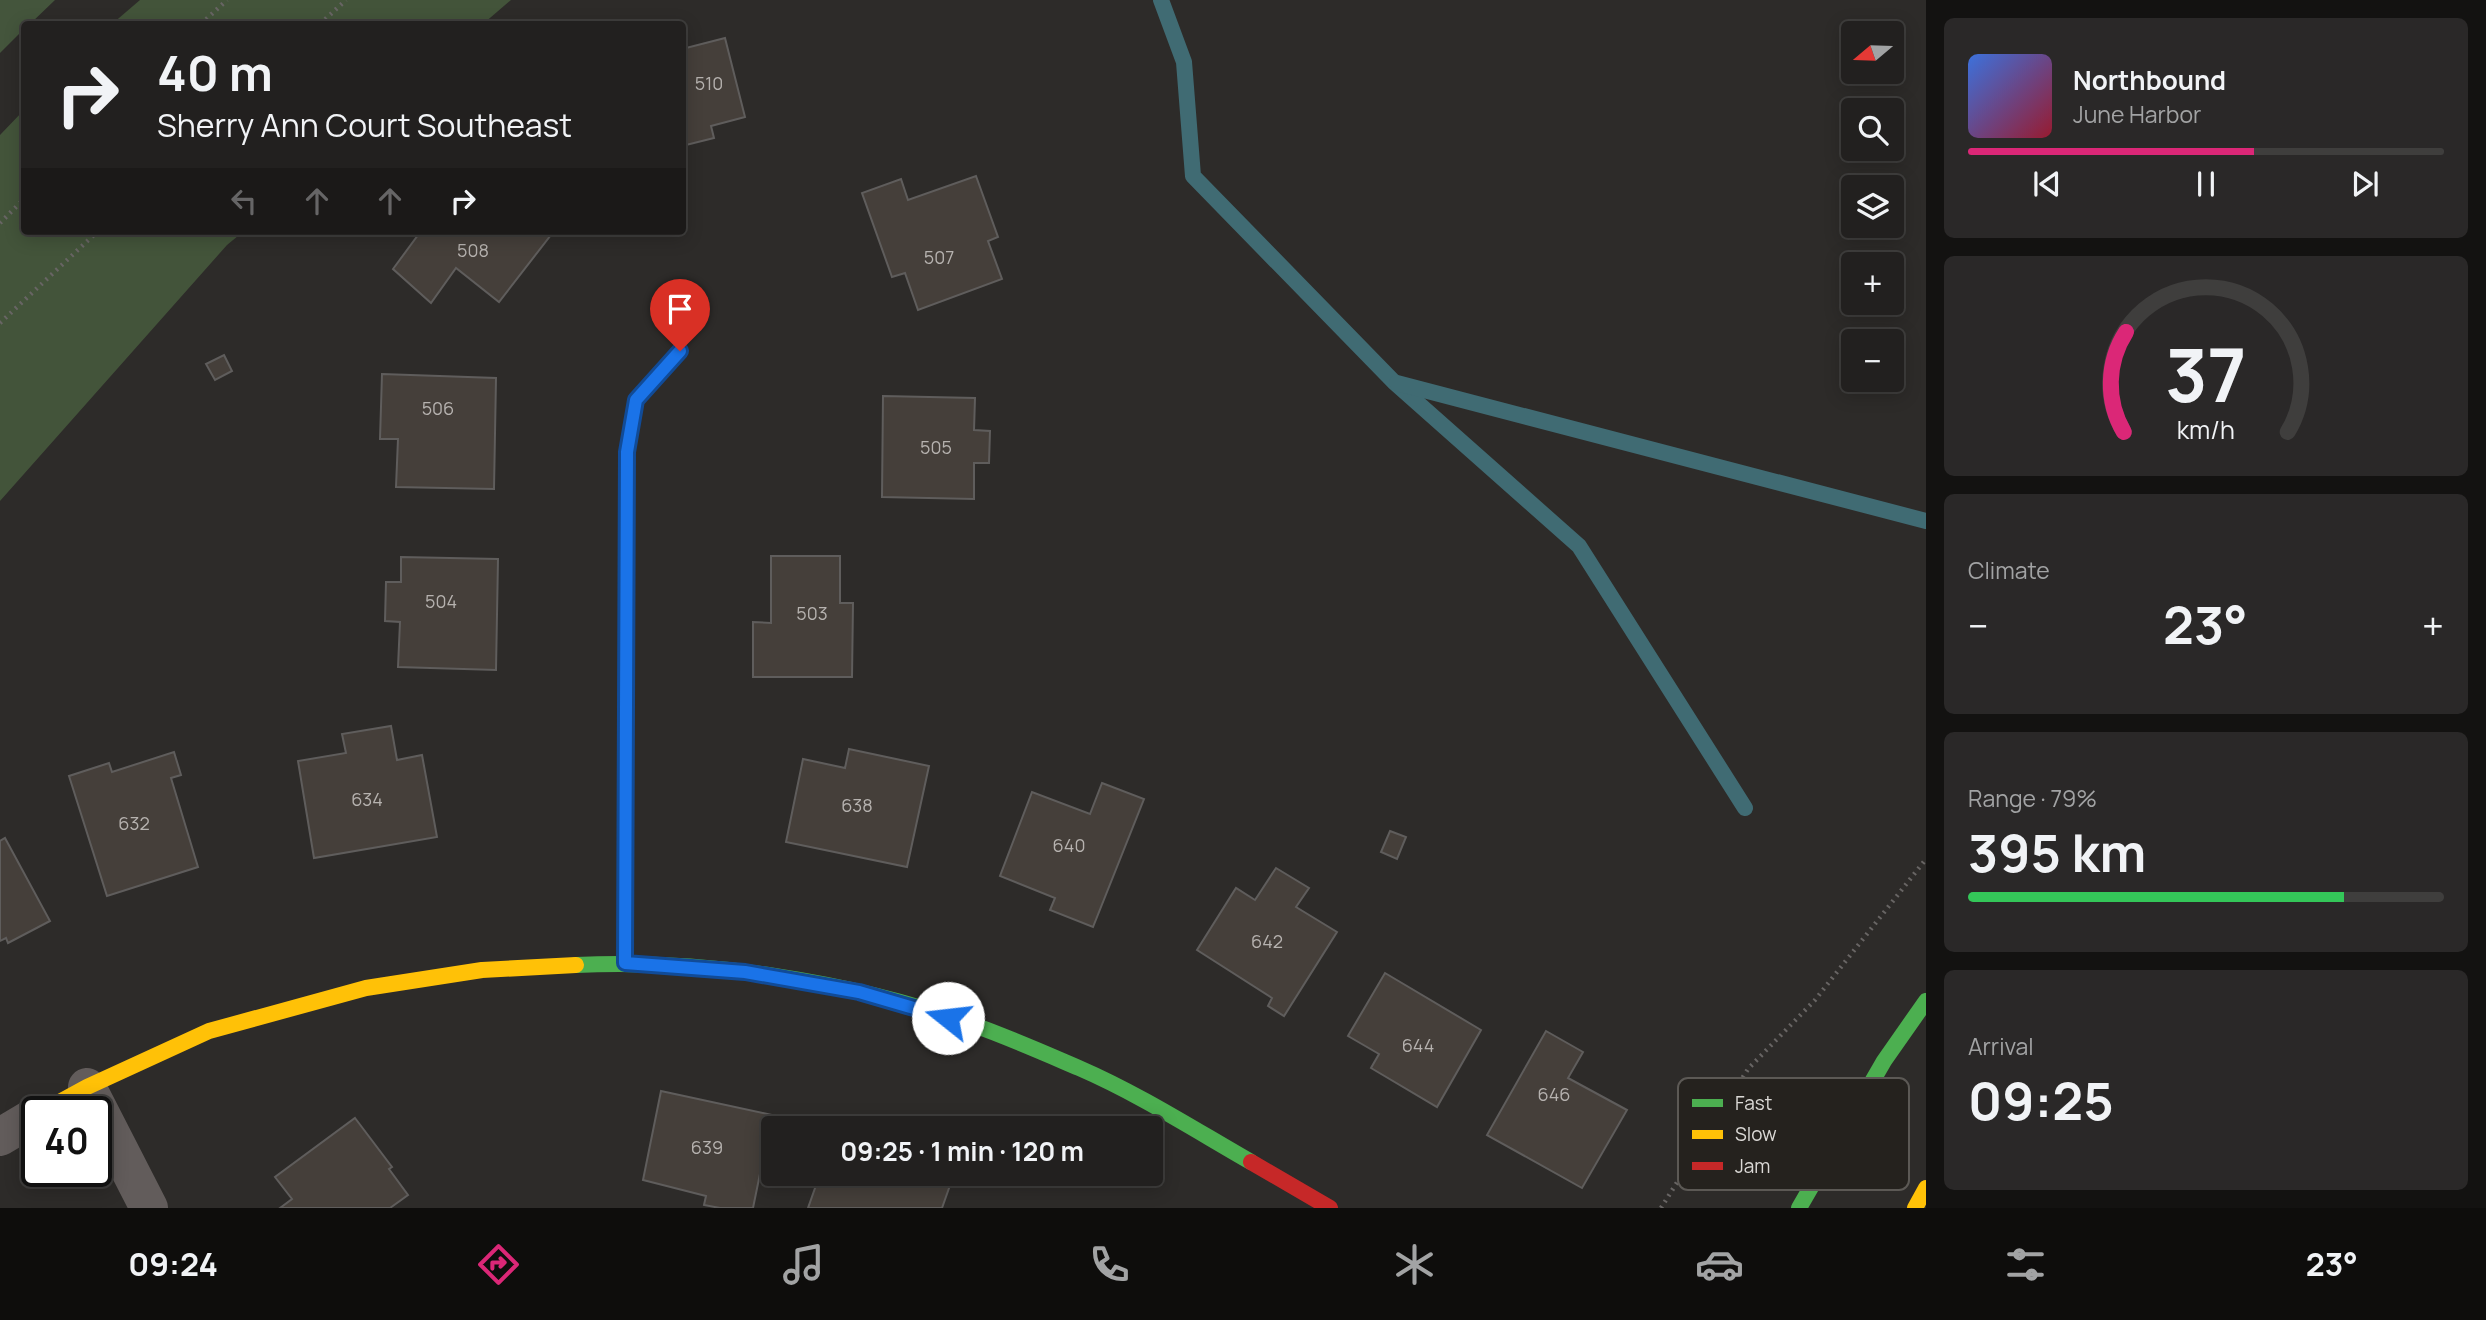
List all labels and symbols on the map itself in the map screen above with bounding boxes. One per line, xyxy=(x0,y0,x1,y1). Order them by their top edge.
north arrow xyxy=(1841,21,1904,84)
house number: 510 xyxy=(695,71,723,95)
house number: 508 xyxy=(457,238,489,262)
house number: 507 xyxy=(924,245,954,269)
pin xyxy=(650,279,710,351)
house number: 506 xyxy=(422,396,454,420)
house number: 505 xyxy=(920,435,952,459)
house number: 504 xyxy=(425,589,457,613)
house number: 503 xyxy=(796,601,828,625)
house number: 634 xyxy=(351,787,383,811)
house number: 638 xyxy=(841,793,873,817)
house number: 632 xyxy=(118,811,150,835)
house number: 640 xyxy=(1053,833,1085,857)
house number: 642 xyxy=(1251,929,1283,953)
position arrow xyxy=(911,981,985,1055)
house number: 644 xyxy=(1402,1033,1434,1057)
legend xyxy=(1678,1078,1909,1190)
house number: 646 xyxy=(1538,1082,1570,1106)
text: Fast xyxy=(1735,1090,1772,1116)
speed limit sign: 40 xyxy=(21,1096,112,1187)
text: Slow xyxy=(1735,1121,1777,1147)
house number: 639 xyxy=(691,1135,723,1159)
text: Jam xyxy=(1735,1153,1770,1179)

